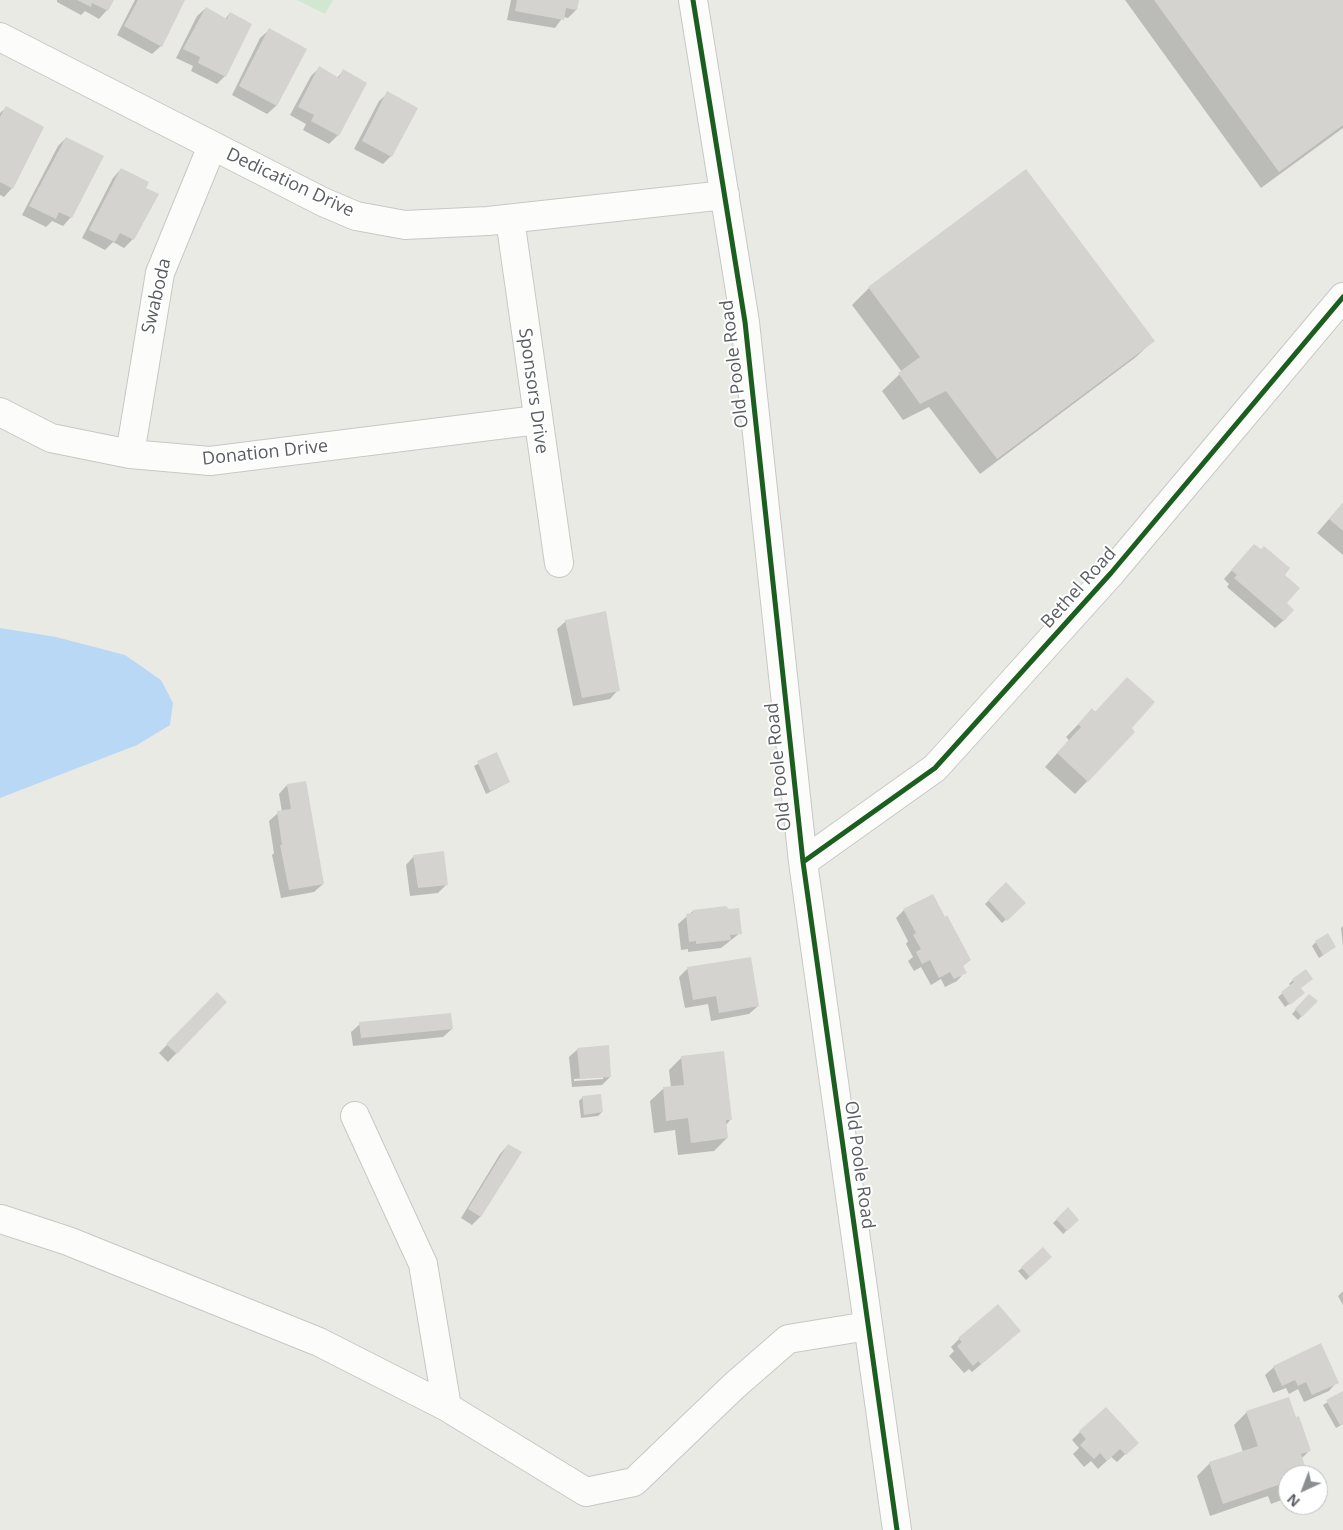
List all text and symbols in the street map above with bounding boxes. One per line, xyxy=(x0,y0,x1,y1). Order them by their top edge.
street label: Dedication Drive xyxy=(222,144,358,222)
street label: Swaboda xyxy=(138,256,176,336)
street label: Old Poole Road xyxy=(716,299,754,429)
street label: Sponsors Drive xyxy=(513,327,553,455)
street label: Donation Drive xyxy=(201,436,329,470)
street label: Bethel Road xyxy=(1037,543,1121,633)
street label: Old Poole Road xyxy=(762,702,796,832)
street label: Old Poole Road xyxy=(839,1100,879,1230)
north arrow xyxy=(1278,1465,1328,1515)
text: N xyxy=(1282,1490,1304,1511)

